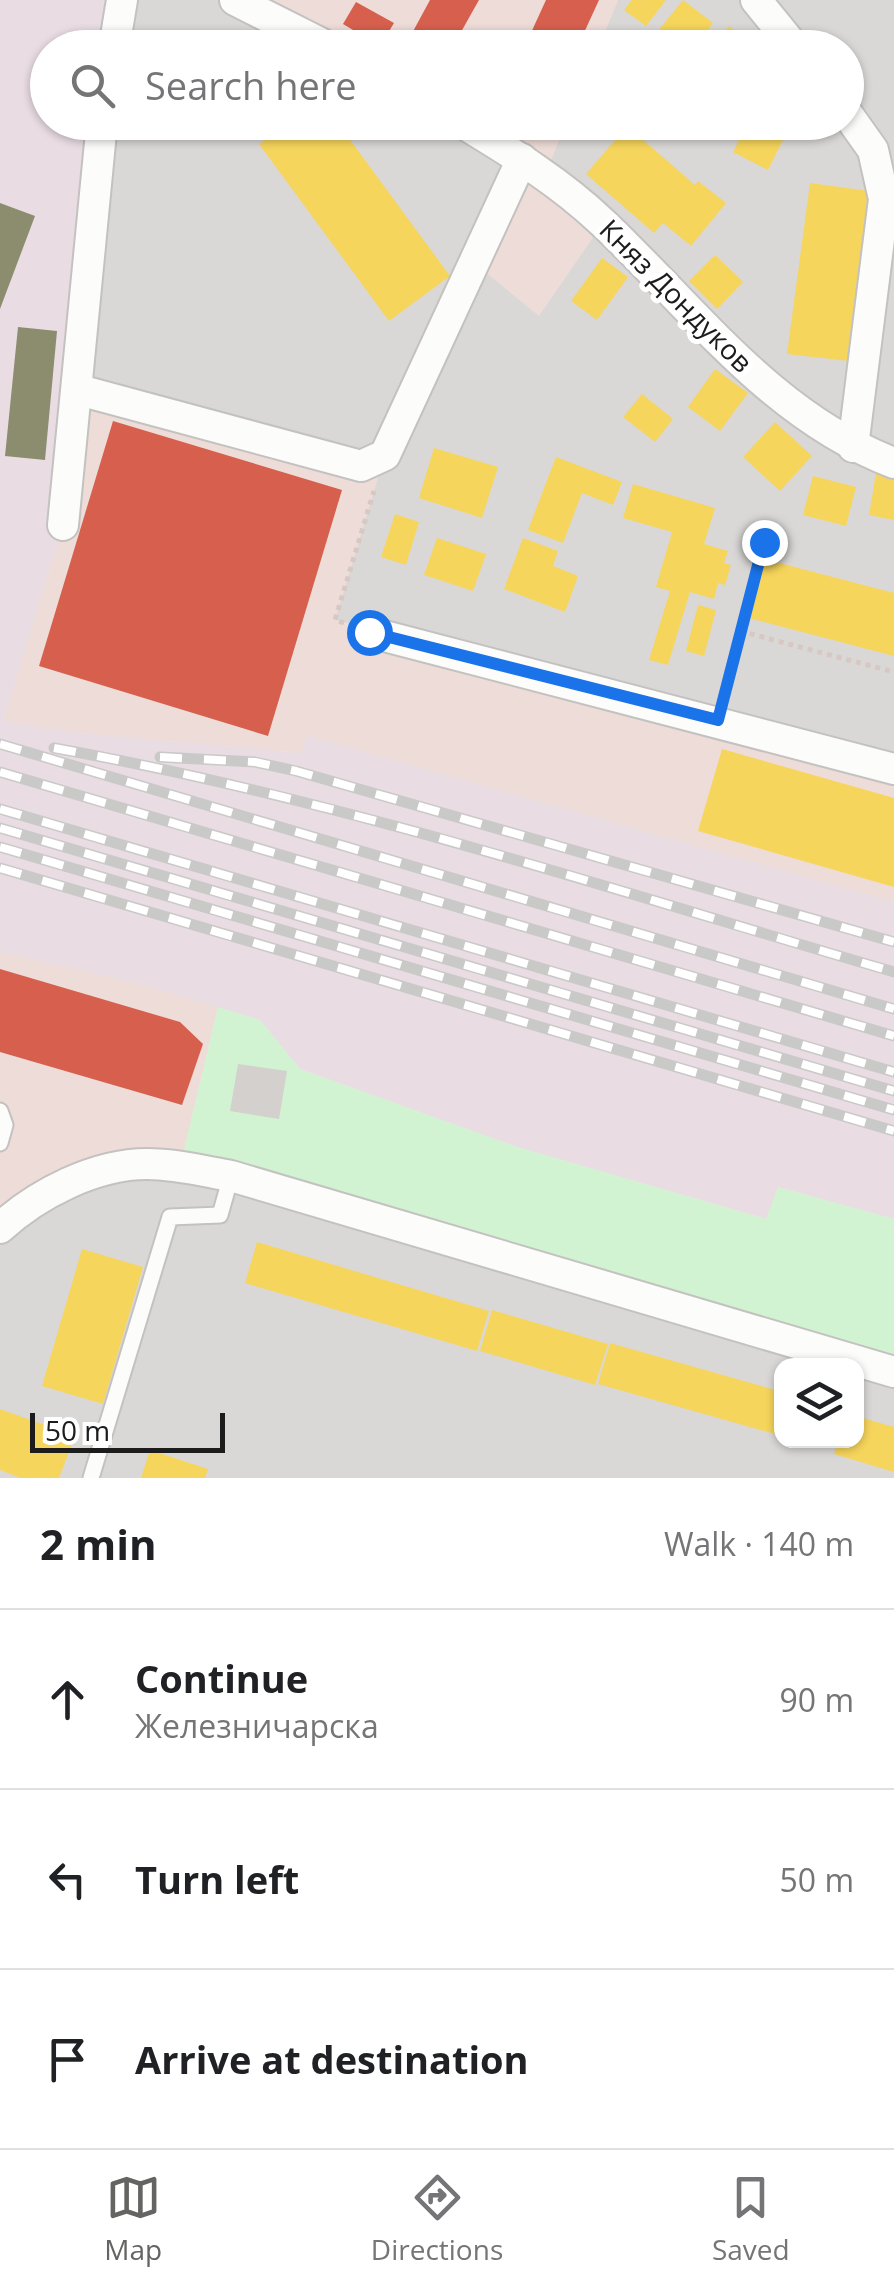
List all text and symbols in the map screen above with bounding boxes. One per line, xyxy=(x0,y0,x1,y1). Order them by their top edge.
search box xyxy=(30,30,864,140)
icon: search xyxy=(65,58,120,113)
text: Search here xyxy=(145,59,357,111)
street label: Княз Дондуков xyxy=(592,210,762,380)
route end xyxy=(742,520,788,566)
route start xyxy=(347,610,393,656)
map controls xyxy=(774,1358,864,1448)
button: layers xyxy=(774,1358,864,1448)
scale bar xyxy=(30,1408,225,1452)
text: 50 m xyxy=(45,1411,110,1449)
text: 2 min xyxy=(40,1515,157,1572)
text: Walk · 140 m xyxy=(664,1522,854,1565)
text: Continue xyxy=(135,1652,308,1704)
icon: ahead xyxy=(40,1672,95,1727)
text: 90 m xyxy=(779,1678,854,1721)
text: Железничарска xyxy=(135,1704,379,1747)
icon: left xyxy=(40,1852,95,1907)
text: Turn left xyxy=(135,1853,299,1905)
text: 50 m xyxy=(779,1858,854,1901)
icon: arrive xyxy=(40,2032,95,2087)
text: Arrive at destination xyxy=(135,2033,529,2085)
tab: Map xyxy=(104,2170,162,2268)
tab: Directions xyxy=(371,2170,503,2268)
tab: Saved xyxy=(712,2170,790,2268)

